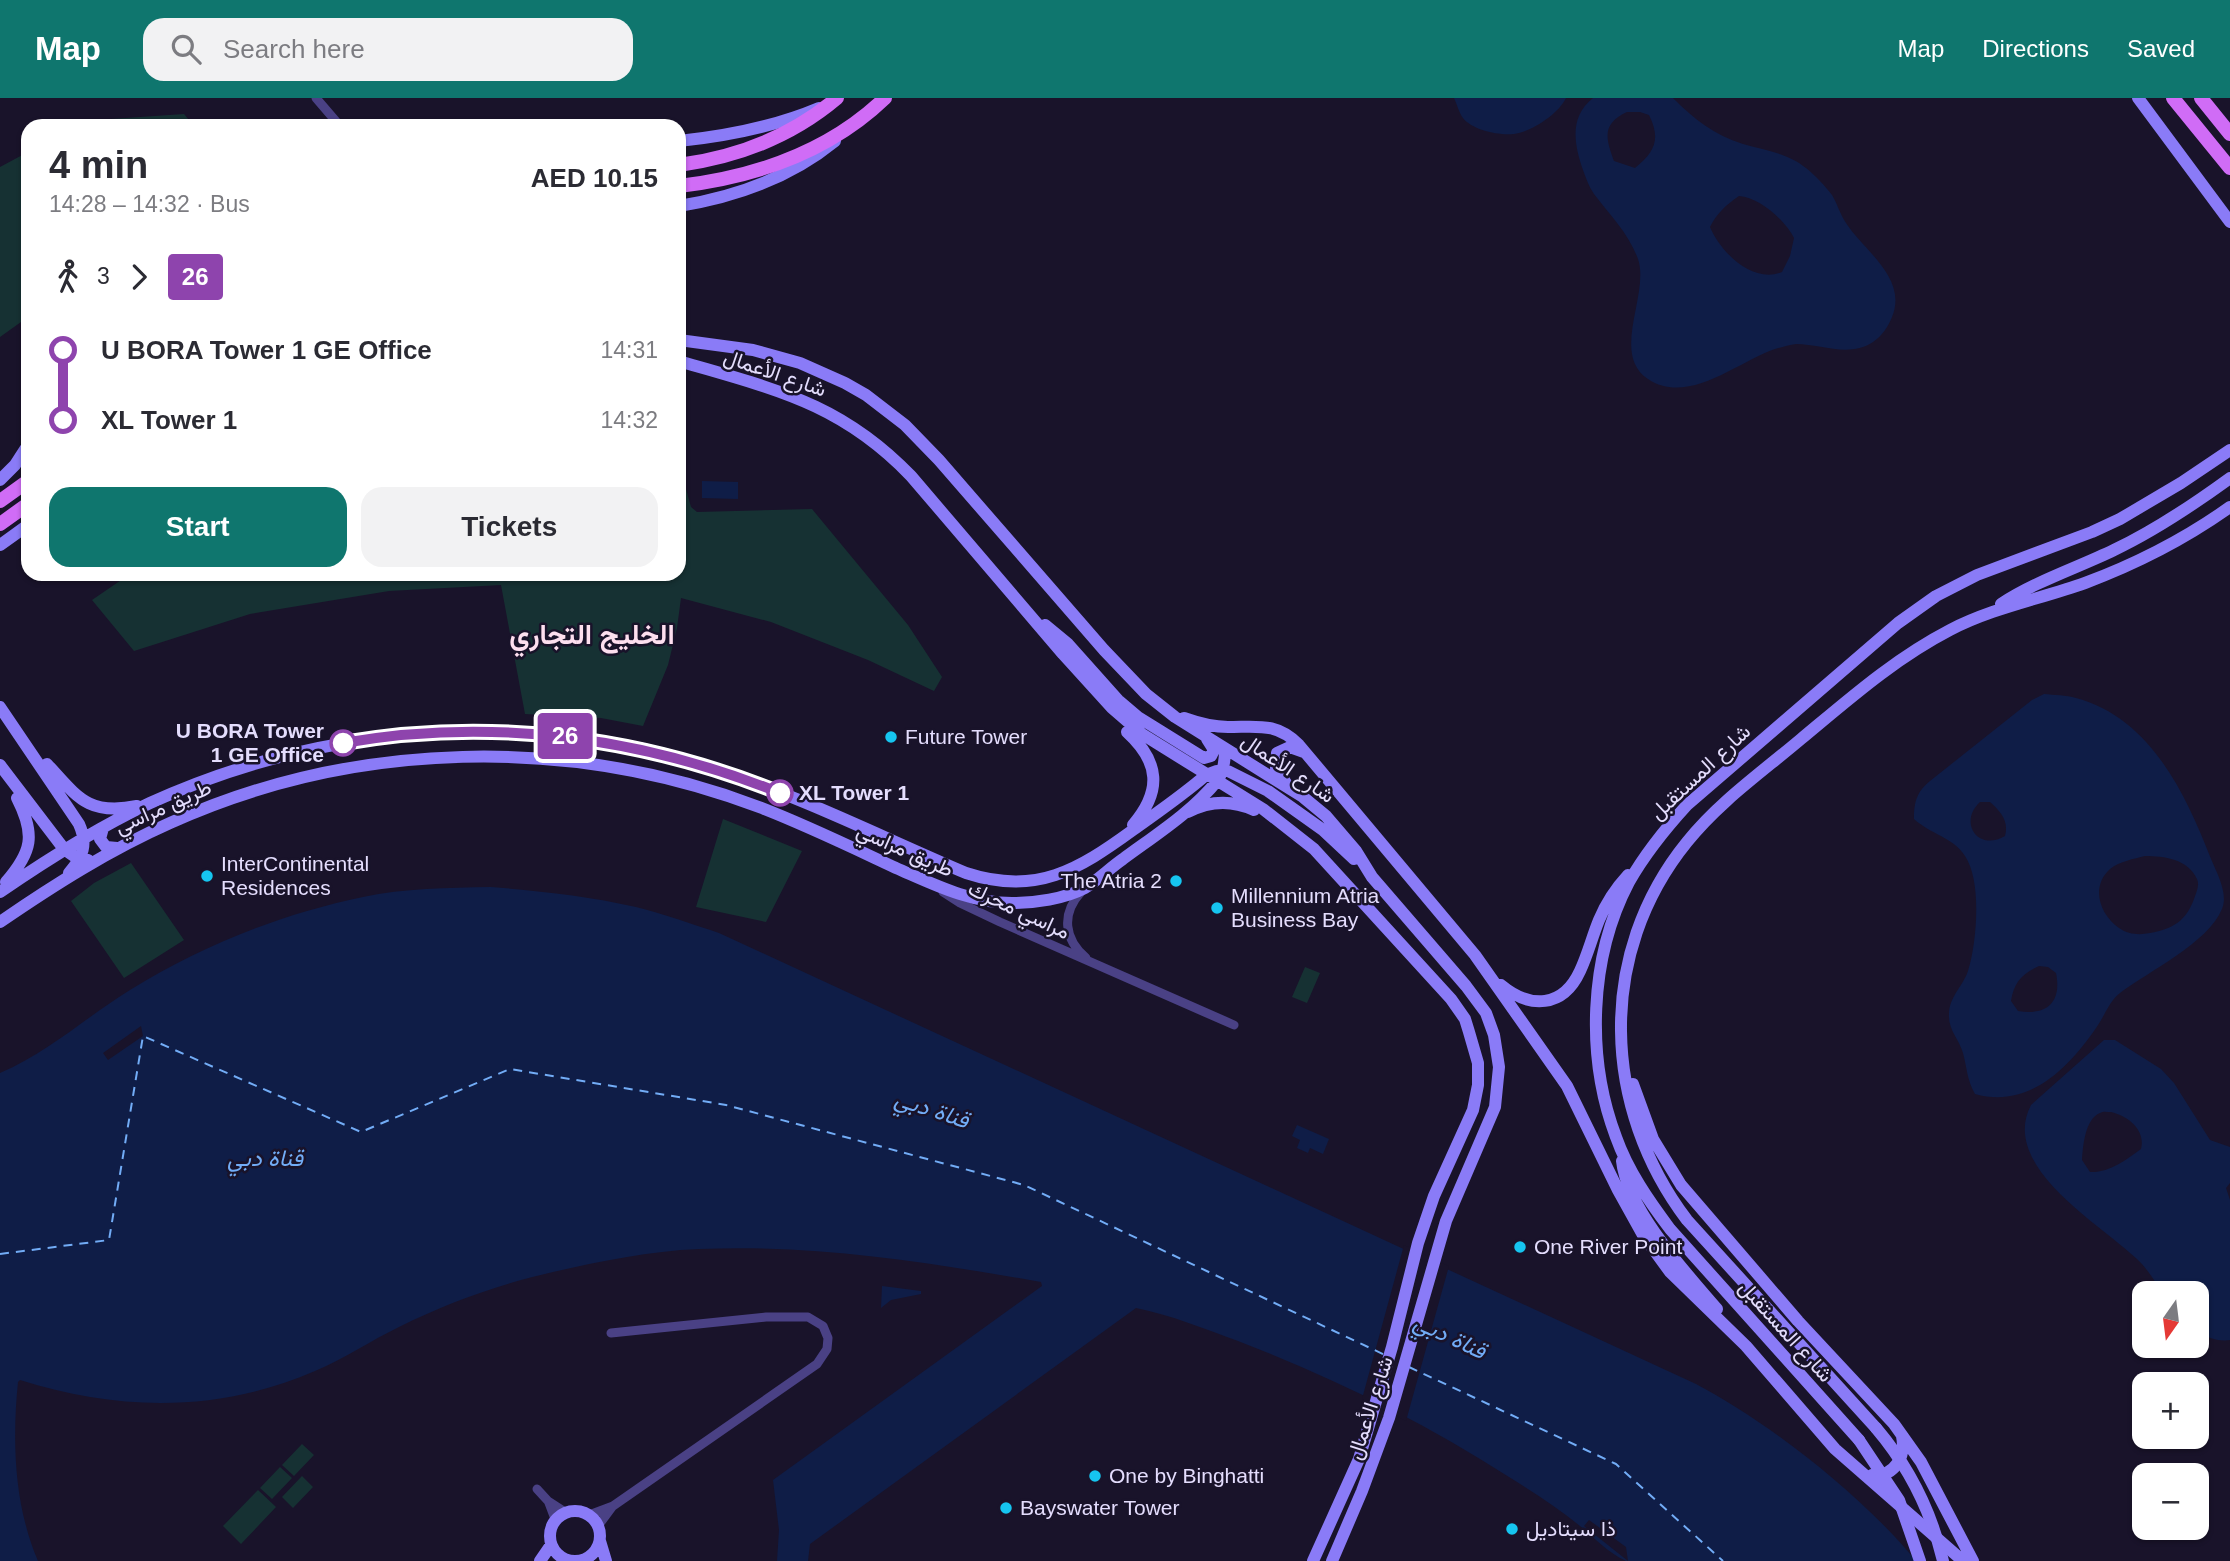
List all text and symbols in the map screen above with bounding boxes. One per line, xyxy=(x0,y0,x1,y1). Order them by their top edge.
search box xyxy=(143,18,633,81)
text: Map xyxy=(35,30,101,67)
icon: search xyxy=(167,30,205,68)
text: Search here xyxy=(223,34,365,64)
text: Map xyxy=(1898,35,1944,62)
text: Directions xyxy=(1982,35,2089,62)
text: Saved xyxy=(2127,35,2195,62)
text: 4 min xyxy=(49,144,148,186)
text: AED 10.15 xyxy=(531,163,658,193)
text: 14:28 – 14:32 · Bus xyxy=(49,191,250,217)
icon: walk xyxy=(49,258,87,296)
icon: forward xyxy=(120,258,158,296)
text: 3 xyxy=(97,263,110,289)
text: 26 xyxy=(182,263,209,290)
text: U BORA Tower 1 GE Office xyxy=(101,335,432,365)
text: 14:31 xyxy=(600,337,658,363)
street label: شارع الأعمال xyxy=(720,344,829,404)
text: XL Tower 1 xyxy=(101,405,237,435)
text: 14:32 xyxy=(600,407,658,433)
button: Start xyxy=(49,487,347,567)
button: Tickets xyxy=(361,487,658,567)
district label: الخليج التجاري xyxy=(509,619,675,658)
line badge: 26 xyxy=(534,713,596,759)
place label: U BORA Tower 1 GE Office xyxy=(176,719,324,766)
street label: شارع المستقبل xyxy=(1645,719,1757,826)
text: 26 xyxy=(552,722,578,749)
place label: Future Tower xyxy=(905,725,1027,748)
street label: شارع الأعمال xyxy=(1236,728,1339,809)
marker: Future Tower xyxy=(883,729,899,745)
marker: U BORA Tower 1 GE Office xyxy=(330,730,356,756)
street label: طريق مراسي xyxy=(111,775,217,844)
marker: XL Tower 1 xyxy=(767,780,793,806)
place label: XL Tower 1 xyxy=(799,781,909,804)
street label: طريق مراسي xyxy=(851,818,957,887)
place label: InterContinental Residences xyxy=(221,852,369,899)
marker: InterContinental Residences xyxy=(199,868,215,884)
place label: The Atria 2 xyxy=(1060,869,1162,892)
marker: The Atria 2 xyxy=(1168,873,1184,889)
street label: مراسي محرك xyxy=(962,876,1074,949)
place label: Millennium Atria Business Bay xyxy=(1231,884,1380,931)
marker: Millennium Atria Business Bay xyxy=(1209,900,1225,916)
water label: قناة دبي xyxy=(890,1085,975,1140)
water label: قناة دبي xyxy=(227,1145,306,1177)
place label: One River Point xyxy=(1534,1235,1682,1258)
marker: One River Point xyxy=(1512,1239,1528,1255)
street label: شارع المستقبل xyxy=(1733,1275,1838,1388)
north arrow xyxy=(2132,1281,2208,1358)
map controls xyxy=(2132,1281,2209,1540)
water label: قناة دبي xyxy=(1407,1308,1492,1370)
street label: شارع الأعمال xyxy=(1342,1354,1400,1463)
button: + xyxy=(2132,1372,2209,1449)
button: − xyxy=(2132,1463,2209,1540)
place label: One by Binghatti xyxy=(1109,1464,1264,1487)
marker: One by Binghatti xyxy=(1087,1468,1103,1484)
place label: Bayswater Tower xyxy=(1020,1496,1180,1519)
marker: Bayswater Tower xyxy=(998,1500,1014,1516)
place label: ذا سيتاديل xyxy=(1526,1517,1616,1541)
marker: ذا سيتاديل xyxy=(1504,1521,1520,1537)

